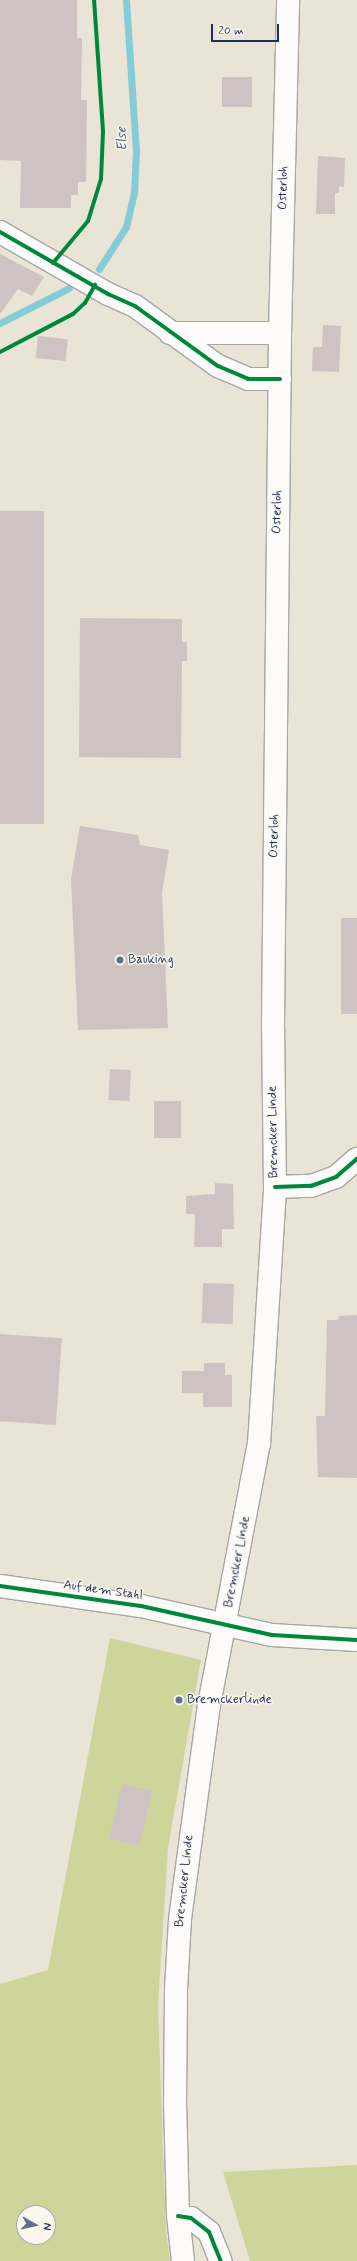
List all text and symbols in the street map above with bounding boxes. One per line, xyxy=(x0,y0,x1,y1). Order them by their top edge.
scale bar xyxy=(213,16,281,42)
text: 20 m xyxy=(218,23,244,39)
water label: Else xyxy=(113,126,131,152)
street label: Osterloh xyxy=(276,166,292,210)
street label: Osterloh xyxy=(270,490,286,534)
street label: Osterloh xyxy=(267,814,283,858)
place label: Bauking xyxy=(128,952,174,968)
marker: Bauking xyxy=(115,955,125,965)
street label: Bremcker Linde xyxy=(265,1086,283,1178)
street label: Bremcker Linde xyxy=(222,1515,254,1609)
street label: Auf dem Stahl xyxy=(63,1578,143,1604)
place label: Bremckerlinde xyxy=(187,1692,272,1708)
marker: Bremckerlinde xyxy=(174,1695,184,1705)
street label: Bremcker Linde xyxy=(172,1834,198,1928)
north arrow xyxy=(16,2205,56,2245)
text: N xyxy=(39,2222,54,2231)

